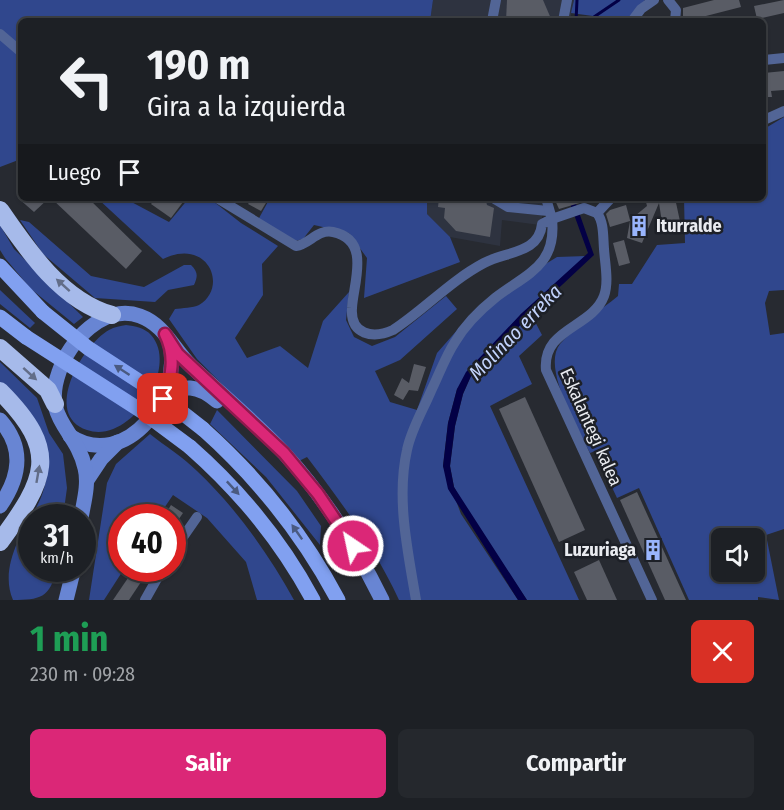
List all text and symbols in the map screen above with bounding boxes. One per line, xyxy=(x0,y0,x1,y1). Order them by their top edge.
text: 190 m xyxy=(147,40,250,90)
icon: left xyxy=(48,42,126,120)
text: Gira a la izquierda xyxy=(147,91,346,123)
icon: arrive xyxy=(113,156,146,189)
text: Luego xyxy=(48,159,101,186)
building icon: Iturralde xyxy=(627,214,651,238)
place label: Iturralde xyxy=(656,215,722,237)
one-way arrow xyxy=(56,279,71,292)
water label: Molinao erreka xyxy=(464,279,566,385)
one-way arrow xyxy=(114,364,130,375)
street label: Eskalantegi kalea xyxy=(555,365,627,489)
one-way arrow xyxy=(22,367,37,380)
pin xyxy=(137,373,188,424)
icon: arrive xyxy=(146,382,179,415)
one-way arrow xyxy=(34,464,43,483)
one-way arrow xyxy=(226,480,239,495)
speed limit sign: 40 xyxy=(108,504,186,582)
position arrow xyxy=(321,514,385,578)
text: 31 xyxy=(44,518,70,554)
one-way arrow xyxy=(292,524,303,540)
map controls xyxy=(711,528,765,582)
button: sound xyxy=(711,528,765,582)
building icon: Luzuriaga xyxy=(641,538,665,562)
place label: Luzuriaga xyxy=(564,539,636,561)
text: km/h xyxy=(40,549,74,567)
text: 1 min xyxy=(30,617,108,661)
button: close xyxy=(691,620,754,683)
text: 230 m · 09:28 xyxy=(30,662,135,686)
button: Salir xyxy=(30,729,386,798)
button: Compartir xyxy=(398,729,754,798)

